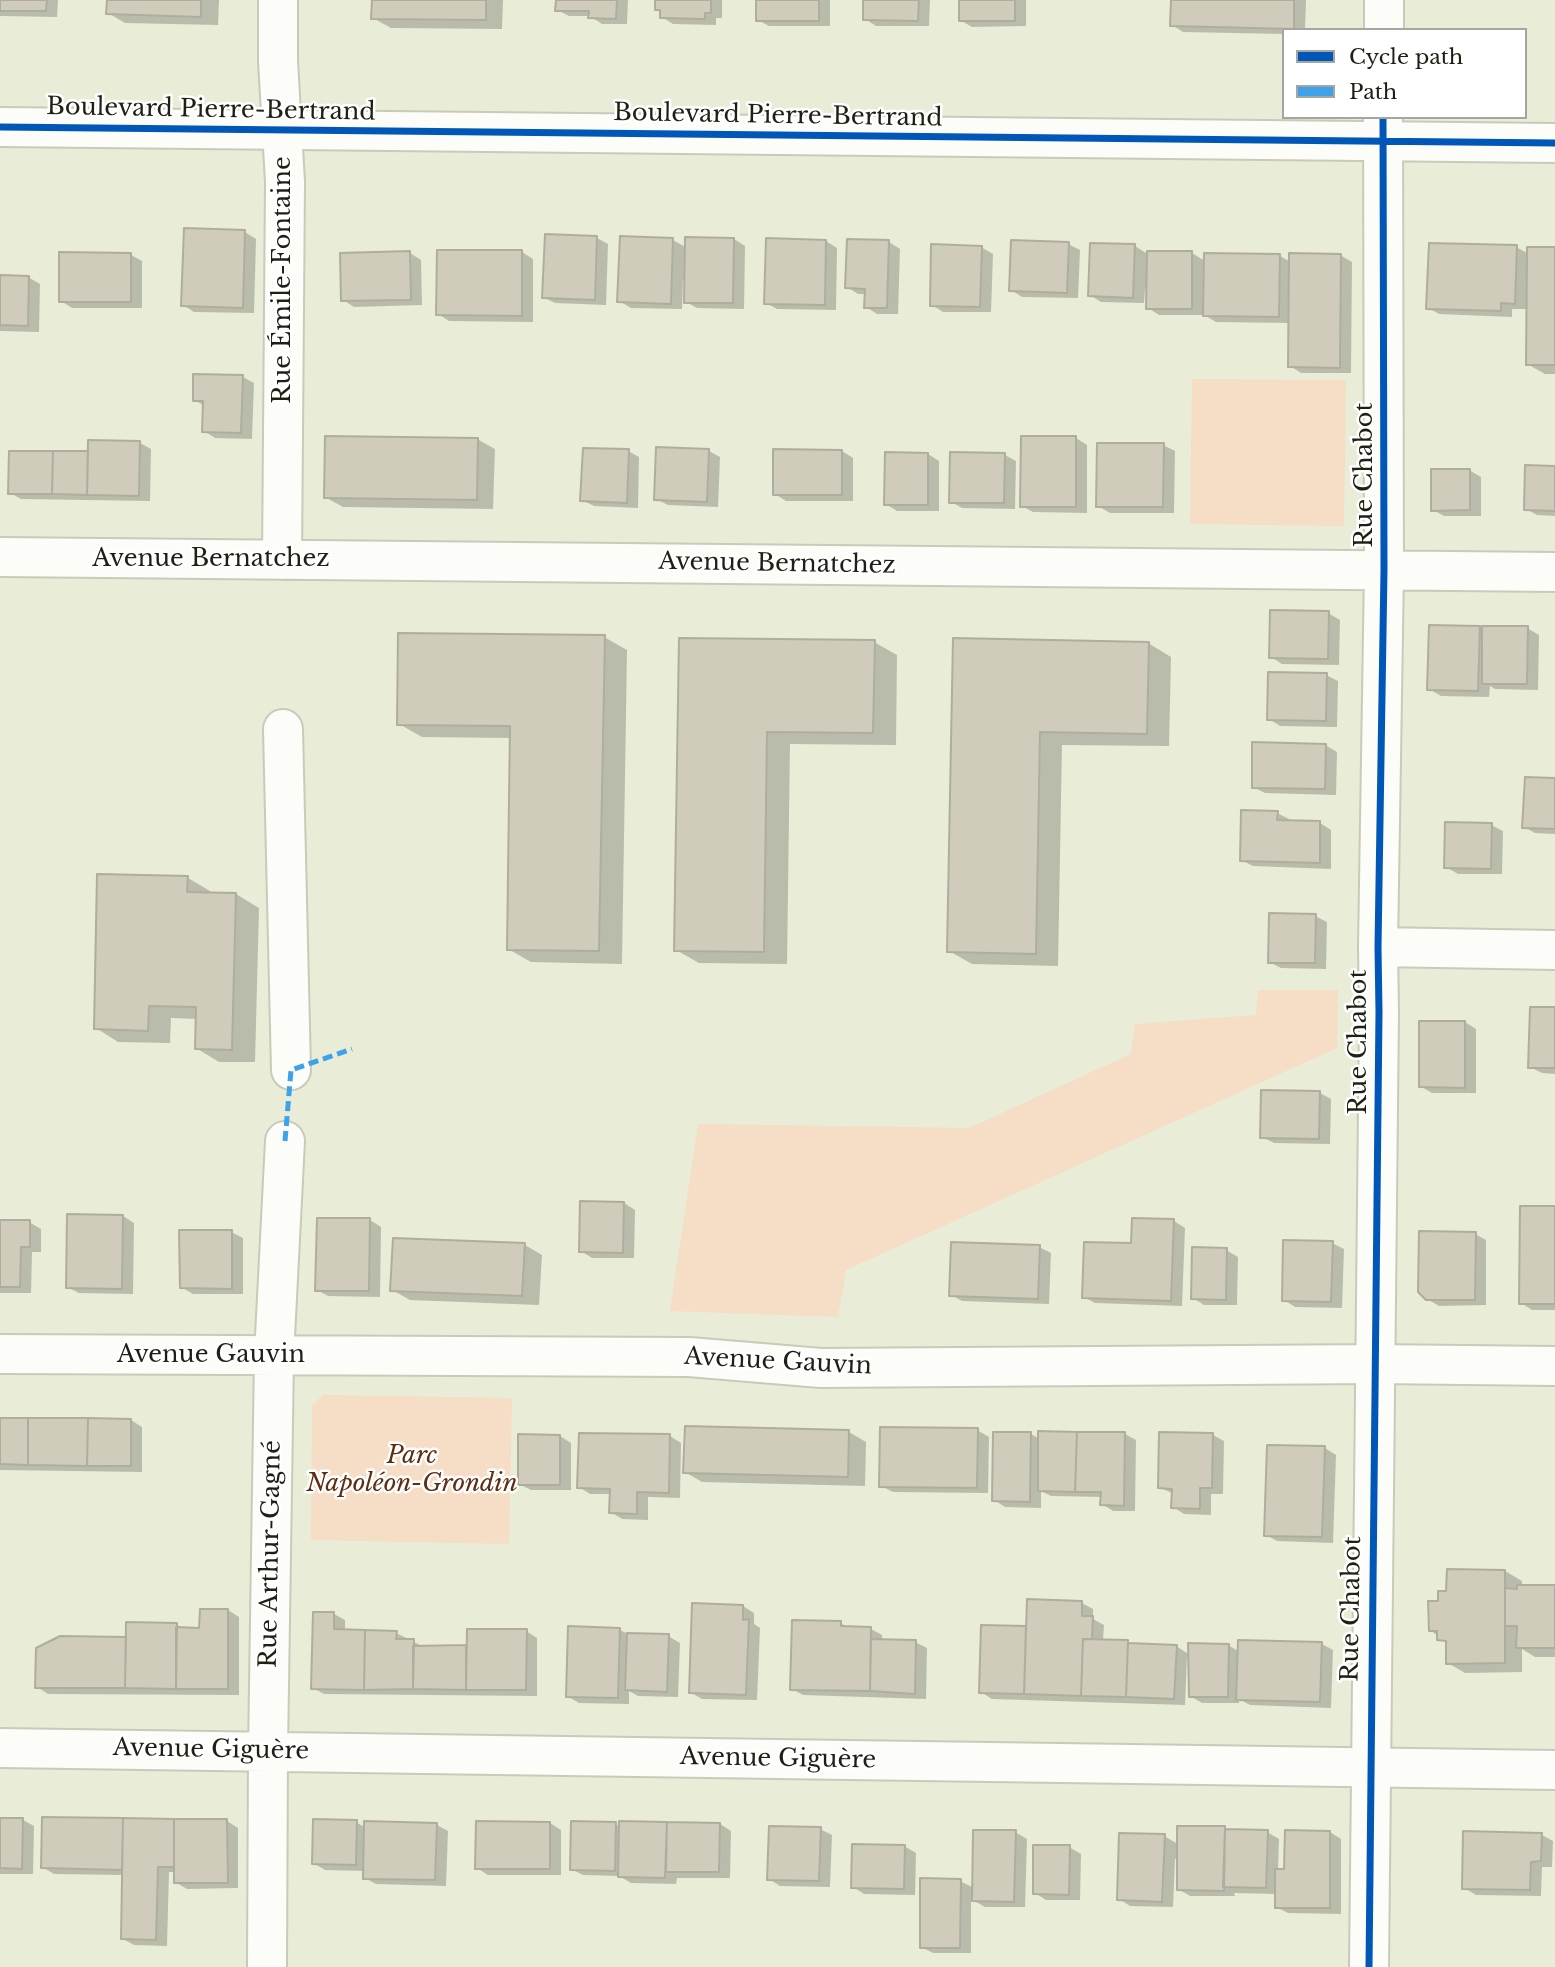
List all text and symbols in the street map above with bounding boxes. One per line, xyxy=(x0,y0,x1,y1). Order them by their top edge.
legend xyxy=(1282,28,1527,119)
text: Cycle path xyxy=(1349,44,1463,70)
text: Path xyxy=(1349,79,1397,105)
street label: Boulevard Pierre-Bertrand xyxy=(46,93,376,127)
street label: Boulevard Pierre-Bertrand xyxy=(613,99,943,133)
street label: Rue Émile-Fontaine xyxy=(269,156,297,404)
street label: Rue Chabot xyxy=(1351,402,1379,548)
street label: Avenue Bernatchez xyxy=(92,545,330,573)
street label: Avenue Bernatchez xyxy=(658,548,896,580)
street label: Rue Chabot xyxy=(1345,969,1373,1115)
street label: Avenue Gauvin xyxy=(117,1341,305,1369)
street label: Avenue Gauvin xyxy=(683,1343,873,1381)
street label: Rue Arthur-Gagné xyxy=(255,1440,287,1668)
park label: Parc Napoléon-Grondin xyxy=(306,1442,518,1498)
street label: Rue Chabot xyxy=(1336,1536,1368,1682)
street label: Avenue Giguère xyxy=(113,1734,309,1766)
street label: Avenue Giguère xyxy=(680,1743,876,1775)

